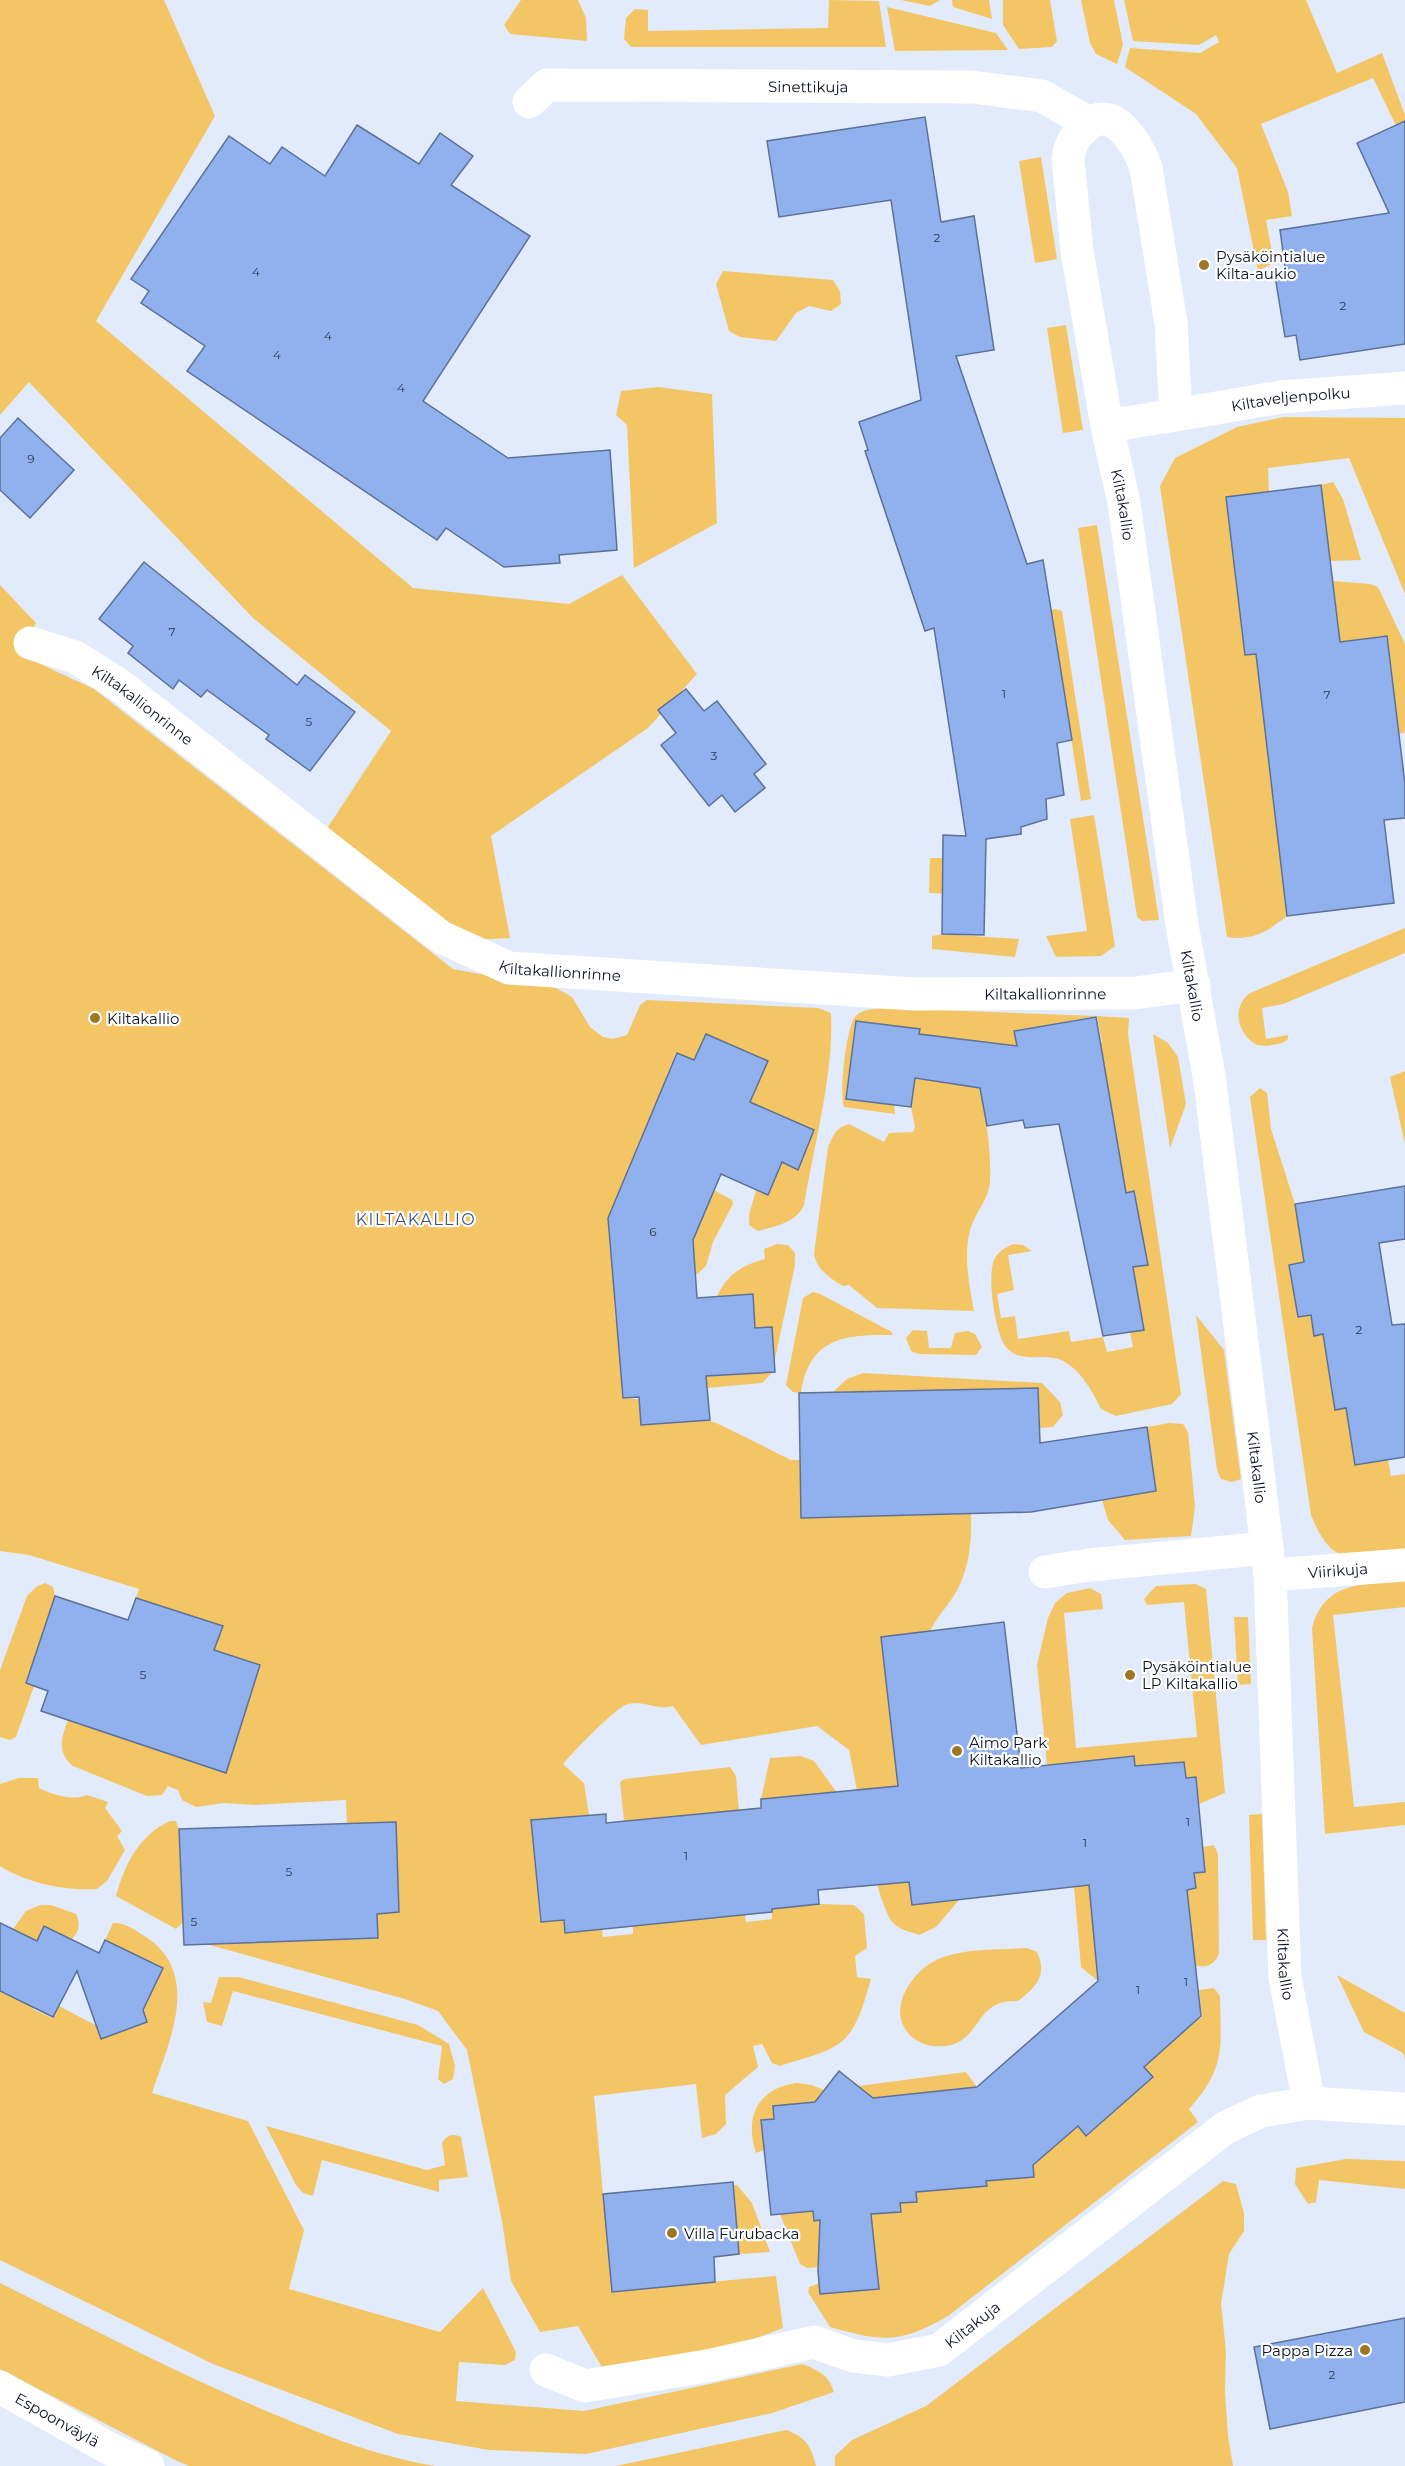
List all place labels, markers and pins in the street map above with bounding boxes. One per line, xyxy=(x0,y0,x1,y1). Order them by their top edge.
place label: Pysäköintialue Kilta-aukio xyxy=(1216,247,1325,283)
marker: Pysäköintialue Kilta-aukio xyxy=(1197,258,1211,272)
place label: Kiltakallio xyxy=(107,1009,179,1028)
marker: Kiltakallio xyxy=(88,1011,102,1025)
place label: Pysäköintialue LP Kiltakallio xyxy=(1142,1657,1251,1693)
marker: Pysäköintialue LP Kiltakallio xyxy=(1123,1668,1137,1682)
place label: Aimo Park Kiltakallio xyxy=(969,1733,1047,1769)
marker: Aimo Park Kiltakallio xyxy=(950,1744,964,1758)
place label: Villa Furubacka xyxy=(684,2224,799,2243)
marker: Villa Furubacka xyxy=(665,2226,679,2240)
place label: Pappa Pizza xyxy=(1262,2341,1353,2360)
marker: Pappa Pizza xyxy=(1358,2343,1372,2357)

